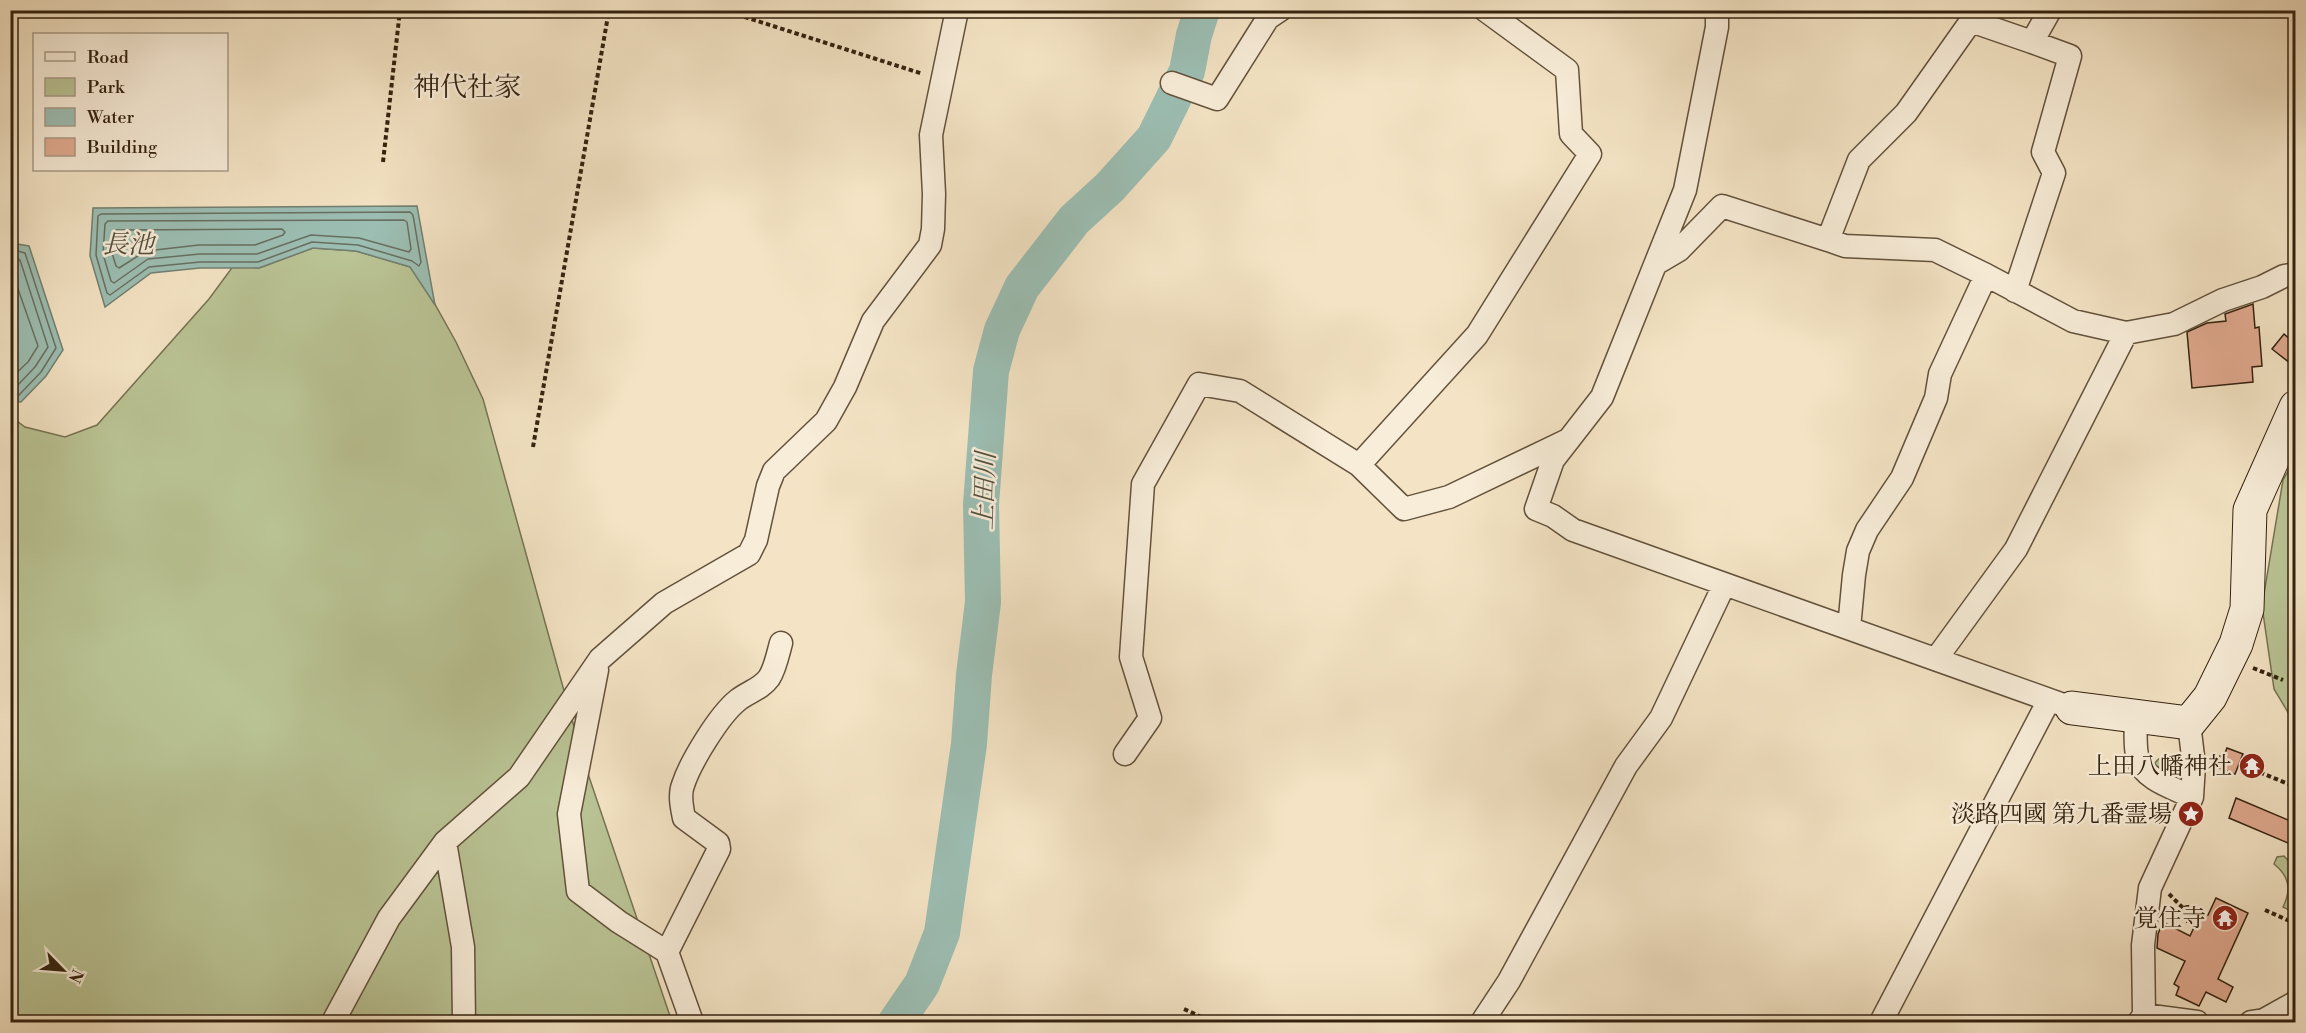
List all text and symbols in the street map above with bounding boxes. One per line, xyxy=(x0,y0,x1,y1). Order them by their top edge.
legend xyxy=(33,33,228,171)
text: Road xyxy=(87,46,130,69)
district label: 神代社家 xyxy=(413,71,521,105)
text: Park xyxy=(87,76,126,99)
text: Water xyxy=(86,106,135,129)
text: Building xyxy=(86,136,158,159)
water label: 長池 xyxy=(102,229,157,261)
water label: 上田川 xyxy=(968,449,1002,531)
temple icon: 上田八幡神社 xyxy=(2237,751,2267,781)
place label: 上田八幡神社 xyxy=(2088,752,2232,782)
place icon: 淡路四國 第九番霊場 xyxy=(2176,799,2206,829)
place label: 淡路四國 第九番霊場 xyxy=(1951,800,2172,830)
temple icon: 覚住寺 xyxy=(2210,903,2240,933)
place label: 覚住寺 xyxy=(2134,904,2206,934)
north arrow xyxy=(33,940,93,1000)
text: N xyxy=(64,966,87,986)

